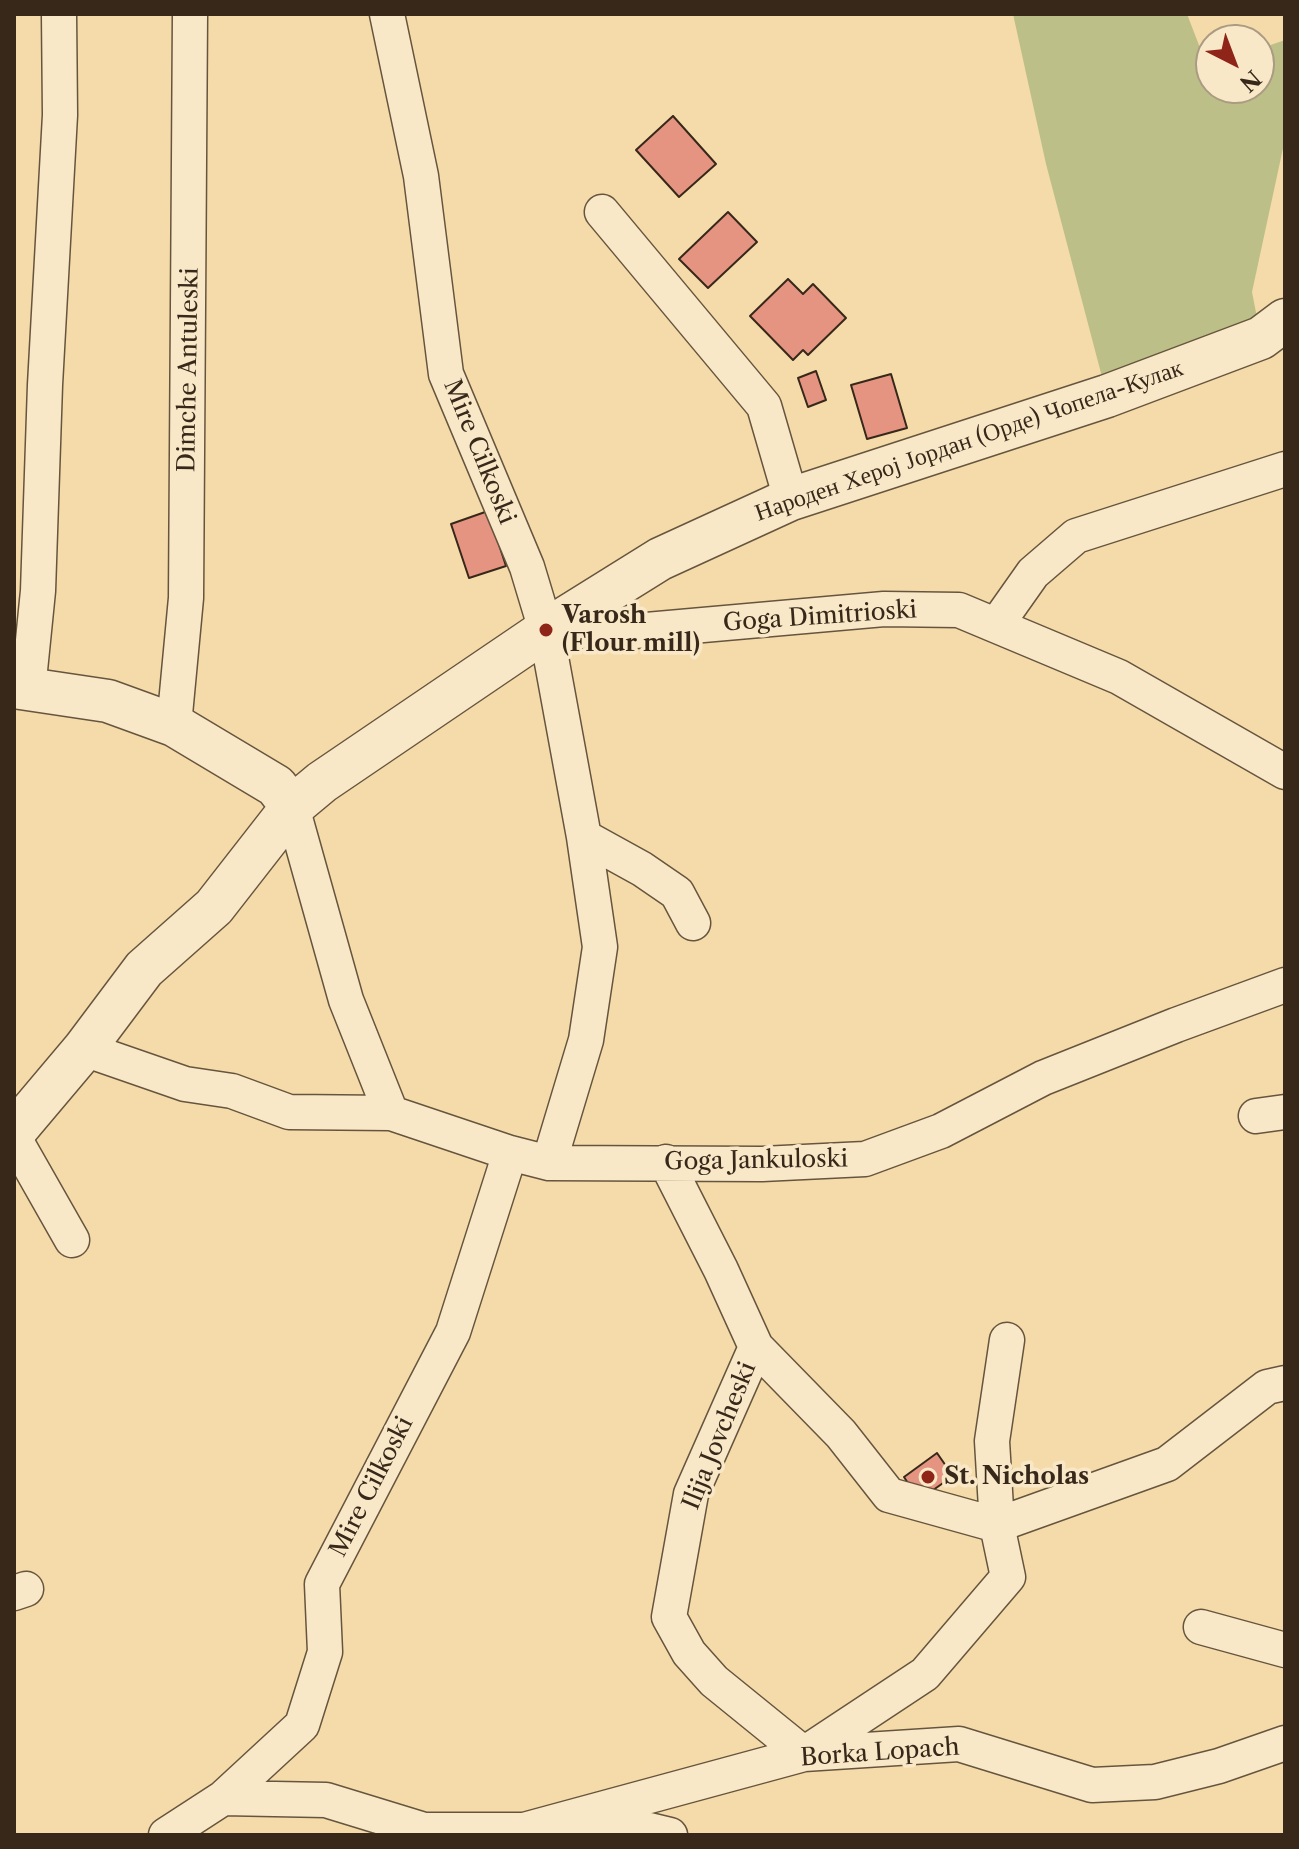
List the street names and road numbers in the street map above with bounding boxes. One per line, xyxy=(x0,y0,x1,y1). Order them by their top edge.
street label: Dimche Antuleski xyxy=(173,267,205,473)
street label: Народен Херој Јордан (Орде) Чопела-Кулак xyxy=(751,354,1187,528)
street label: Mire Cilkoski xyxy=(437,375,521,529)
street label: Goga Dimitrioski xyxy=(722,596,918,638)
street label: Goga Jankuloski xyxy=(664,1145,848,1177)
street label: Ilija Jovcheski xyxy=(677,1358,763,1514)
street label: Mire Cilkoski xyxy=(324,1412,420,1562)
street label: Borka Lopach xyxy=(799,1733,961,1773)

